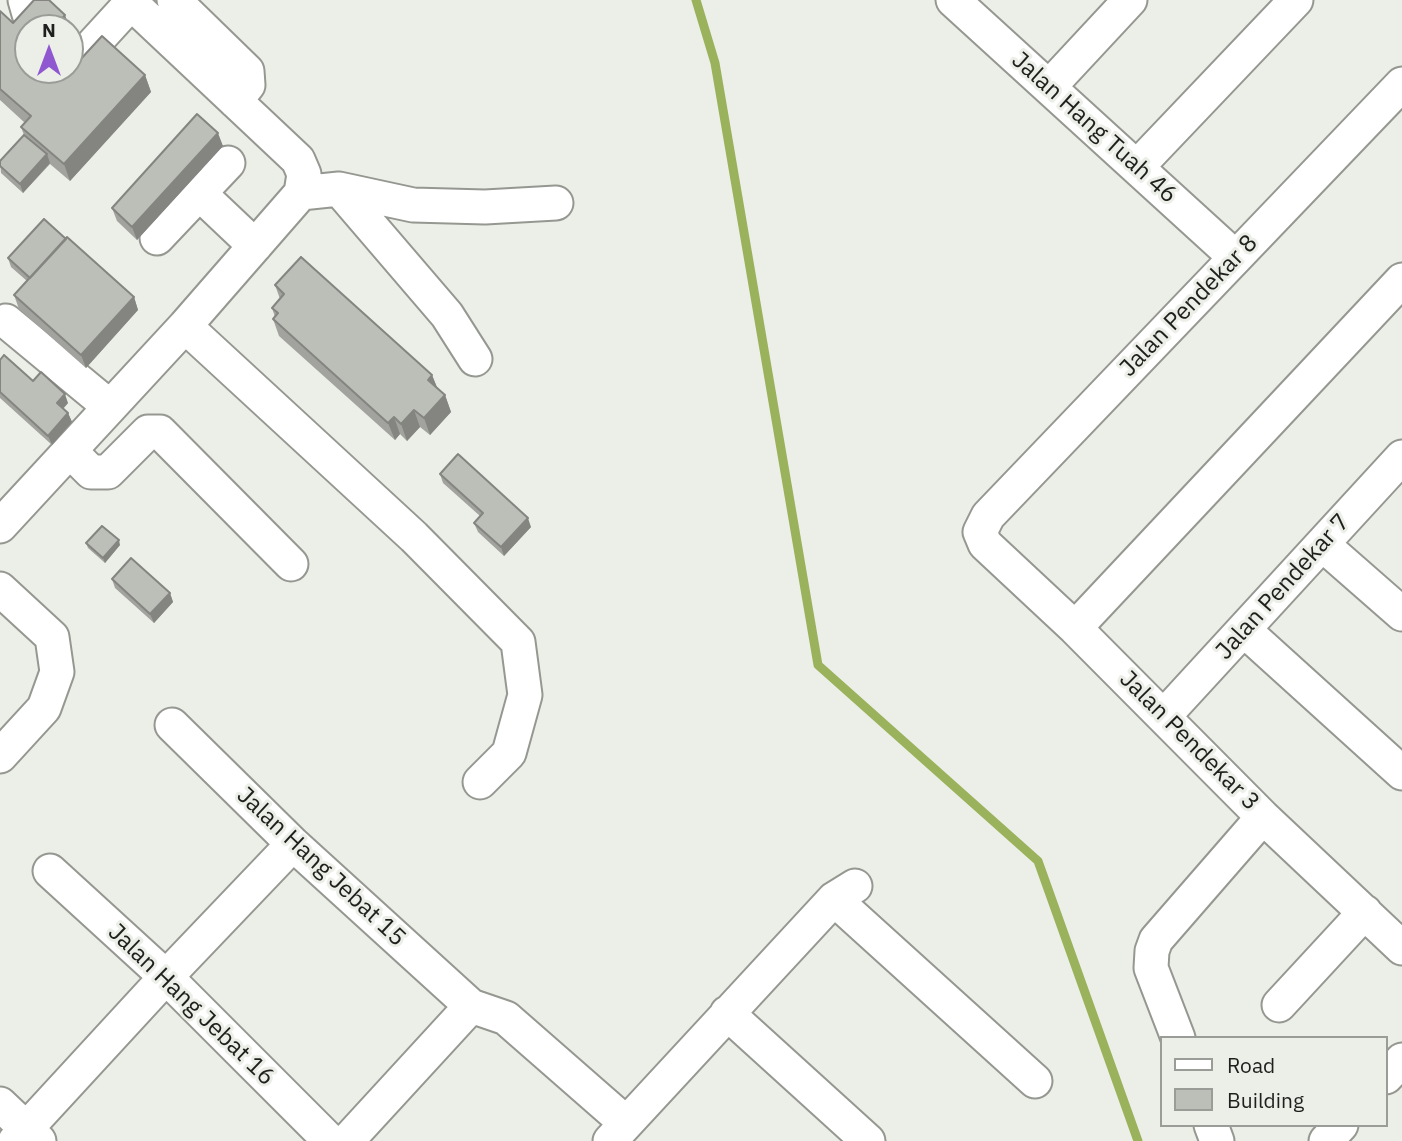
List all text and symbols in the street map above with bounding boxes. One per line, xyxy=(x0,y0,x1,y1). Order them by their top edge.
north arrow xyxy=(14,14,84,84)
text: N xyxy=(42,18,56,42)
street label: Jalan Hang Tuah 46 xyxy=(1005,46,1183,210)
street label: Jalan Pendekar 8 xyxy=(1114,229,1264,383)
street label: Jalan Pendekar 7 xyxy=(1210,508,1356,666)
street label: Jalan Pendekar 3 xyxy=(1113,665,1265,817)
street label: Jalan Hang Jebat 15 xyxy=(231,781,411,953)
street label: Jalan Hang Jebat 16 xyxy=(102,918,280,1092)
legend xyxy=(1160,1036,1388,1127)
text: Road xyxy=(1227,1051,1275,1079)
text: Building xyxy=(1227,1086,1304,1114)

